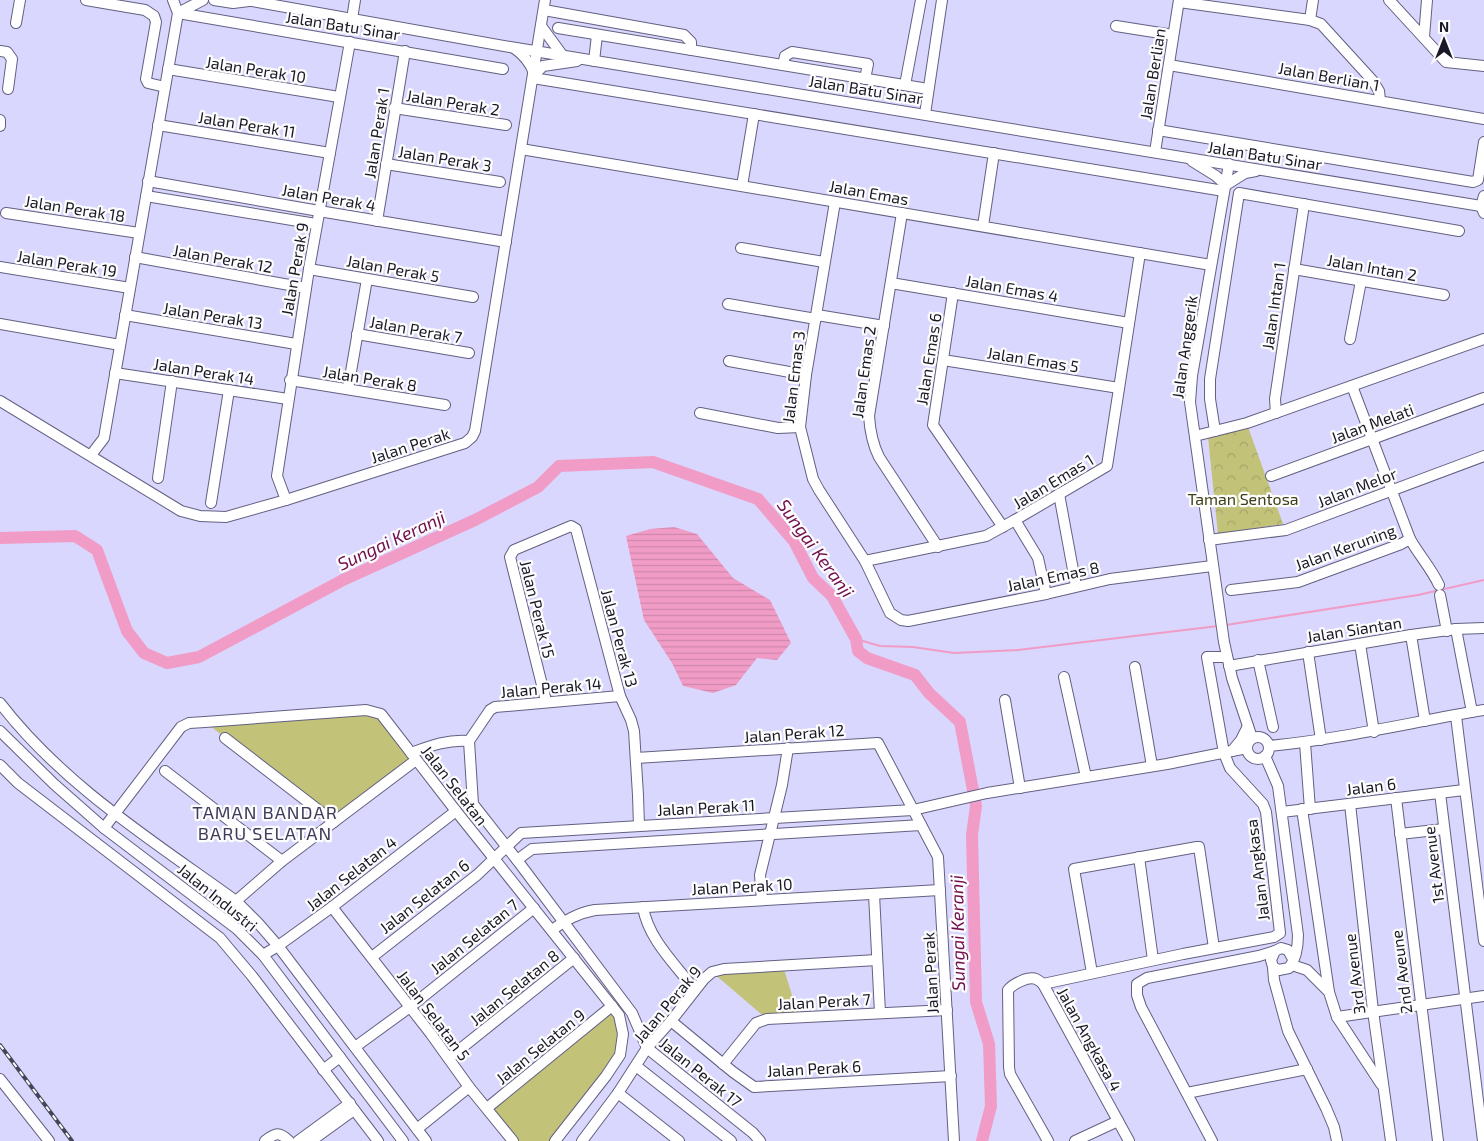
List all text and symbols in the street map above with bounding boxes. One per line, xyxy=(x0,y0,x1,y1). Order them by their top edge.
street label: Jalan Batu Sinar xyxy=(284,7,402,44)
north arrow xyxy=(1419,15,1469,65)
text: N xyxy=(1439,18,1449,35)
street label: Jalan Berlian xyxy=(1135,27,1169,121)
street label: Jalan Perak 10 xyxy=(204,52,308,86)
street label: Jalan Berlian 1 xyxy=(1277,58,1381,94)
street label: Jalan Batu Sinar xyxy=(807,71,925,108)
street label: Jalan Perak 2 xyxy=(405,85,501,119)
street label: Jalan Perak 1 xyxy=(359,86,393,180)
street label: Jalan Perak 11 xyxy=(197,107,297,141)
street label: Jalan Batu Sinar xyxy=(1206,137,1324,174)
street label: Jalan Perak 3 xyxy=(397,141,493,175)
street label: Jalan Emas xyxy=(828,176,910,208)
street label: Jalan Perak 4 xyxy=(280,179,378,215)
street label: Jalan Perak 18 xyxy=(23,191,127,225)
street label: Jalan Perak 9 xyxy=(276,221,312,317)
street label: Jalan Perak 12 xyxy=(172,240,274,276)
street label: Jalan Perak 19 xyxy=(16,246,118,280)
street label: Jalan Perak 5 xyxy=(345,250,441,286)
street label: Jalan Intan 2 xyxy=(1326,250,1418,284)
street label: Jalan Intan 1 xyxy=(1257,261,1289,351)
street label: Jalan Emas 4 xyxy=(964,270,1060,306)
street label: Jalan Anggerik xyxy=(1167,294,1201,400)
street label: Jalan Perak 13 xyxy=(162,298,264,332)
street label: Jalan Emas 6 xyxy=(911,311,945,407)
street label: Jalan Perak 7 xyxy=(368,312,464,346)
street label: Jalan Emas 2 xyxy=(847,325,879,419)
street label: Jalan Emas 3 xyxy=(778,330,808,424)
street label: Jalan Emas 5 xyxy=(986,342,1080,376)
street label: Jalan Perak 14 xyxy=(152,354,256,388)
street label: Jalan Perak 8 xyxy=(322,361,418,395)
street label: Jalan Melati xyxy=(1328,399,1416,447)
street label: Jalan Perak xyxy=(368,423,452,467)
street label: Jalan Emas 1 xyxy=(1009,450,1097,512)
street label: Jalan Melor xyxy=(1315,463,1400,511)
park label: Taman Sentosa xyxy=(1187,489,1299,508)
water label: Sungai Keranji xyxy=(773,494,859,602)
water label: Sungai Keranji xyxy=(334,505,449,575)
street label: Jalan Keruning xyxy=(1292,520,1398,574)
street label: Jalan Emas 8 xyxy=(1005,557,1101,595)
street label: Jalan Perak 15 xyxy=(517,558,559,660)
street label: Jalan Perak 13 xyxy=(598,587,642,689)
street label: Jalan Siantan xyxy=(1305,612,1403,646)
street label: Jalan Perak 14 xyxy=(500,673,603,701)
street label: Jalan Perak 12 xyxy=(743,720,845,746)
street label: Jalan Selatan xyxy=(418,741,492,829)
street label: Jalan 6 xyxy=(1345,774,1397,798)
street label: Jalan Perak 11 xyxy=(657,795,755,819)
district label: TAMAN BANDAR BARU SELATAN xyxy=(192,801,338,844)
street label: Jalan Angkasa xyxy=(1241,818,1273,922)
street label: 1st Avenue xyxy=(1419,825,1447,905)
street label: Jalan Selatan 4 xyxy=(302,832,400,914)
street label: Jalan Selatan 6 xyxy=(375,855,473,937)
street label: Jalan Industri xyxy=(174,859,262,935)
street label: Jalan Perak 10 xyxy=(691,874,793,898)
water label: Sungai Keranji xyxy=(945,874,969,991)
street label: Jalan Selatan 7 xyxy=(426,895,522,977)
street label: 2nd Aveune xyxy=(1386,929,1416,1015)
street label: Jalan Perak xyxy=(918,932,942,1014)
street label: 3rd Avenue xyxy=(1340,933,1368,1015)
street label: Jalan Selatan 8 xyxy=(466,945,562,1029)
street label: Jalan Perak 9 xyxy=(629,962,705,1046)
street label: Jalan Selatan 5 xyxy=(394,966,474,1064)
street label: Jalan Angkasa 4 xyxy=(1054,984,1126,1094)
street label: Jalan Perak 7 xyxy=(777,989,871,1013)
street label: Jalan Selatan 9 xyxy=(492,1004,588,1088)
street label: Jalan Perak 17 xyxy=(656,1033,746,1111)
street label: Jalan Perak 6 xyxy=(766,1056,862,1080)

